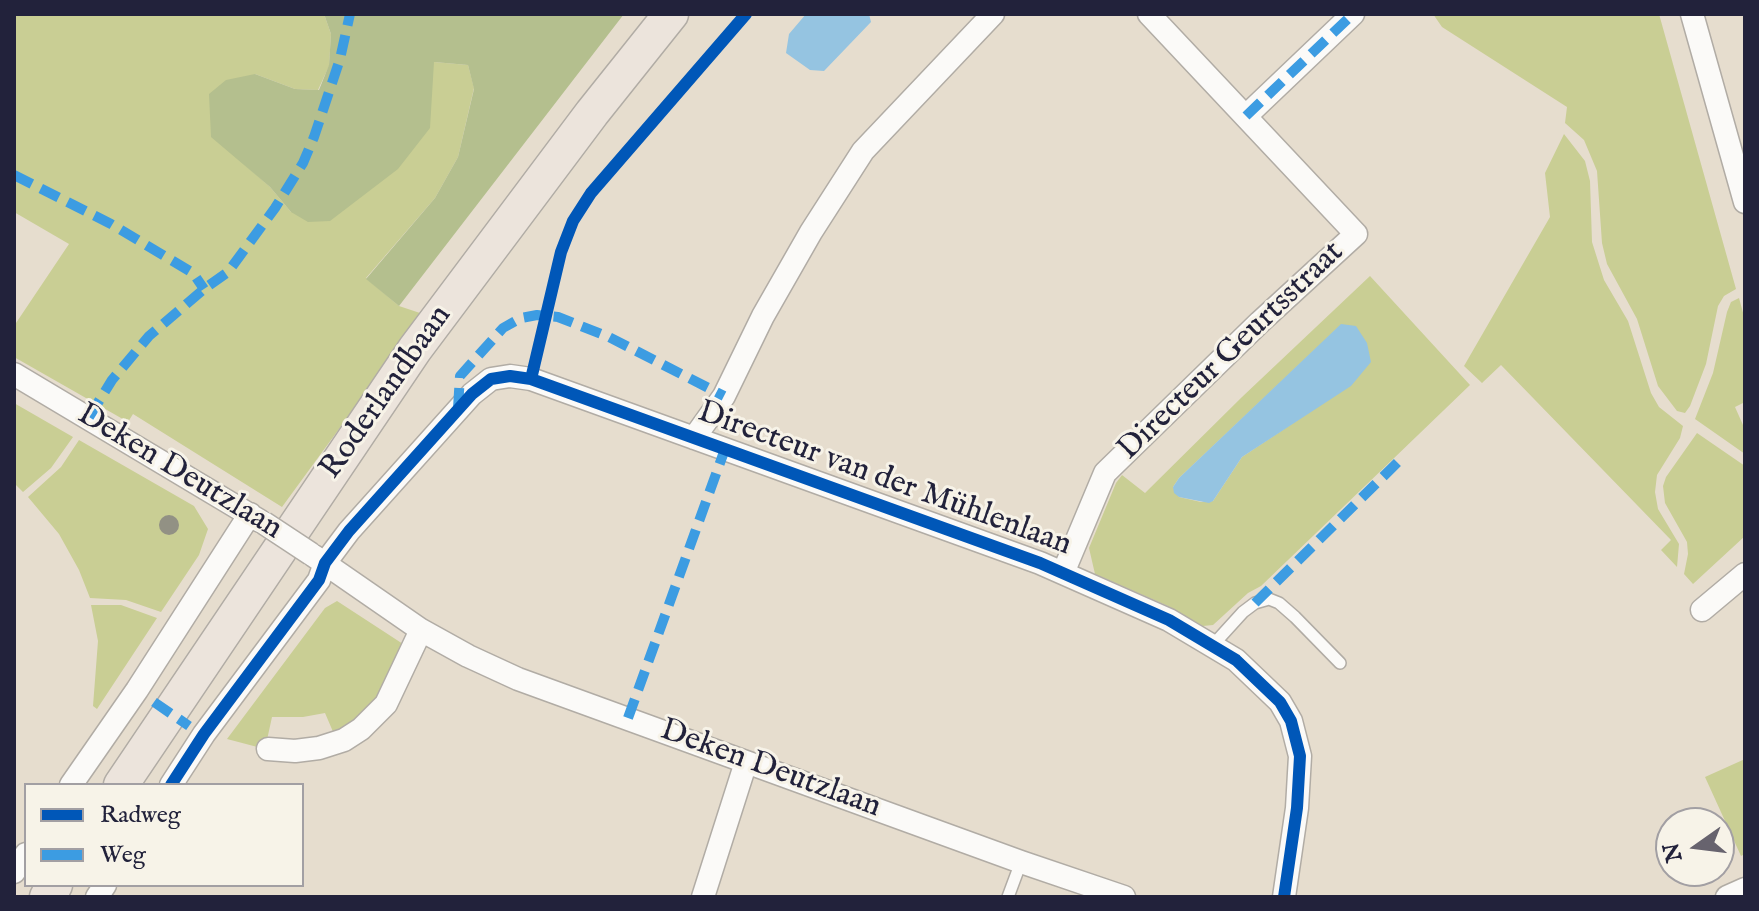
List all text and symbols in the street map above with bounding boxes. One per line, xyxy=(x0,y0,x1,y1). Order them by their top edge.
street label: Directeur Geurtsstraat xyxy=(1111,234,1353,470)
street label: Roderlandbaan xyxy=(313,299,461,487)
street label: Directeur van der Mühlenlaan xyxy=(692,394,1076,566)
street label: Deken Deutzlaan xyxy=(70,397,288,549)
street label: Deken Deutzlaan xyxy=(654,712,886,828)
legend xyxy=(24,783,304,887)
text: Radweg xyxy=(100,800,181,831)
north arrow xyxy=(1655,807,1735,887)
text: Weg xyxy=(100,840,146,871)
text: N xyxy=(1658,840,1690,865)

